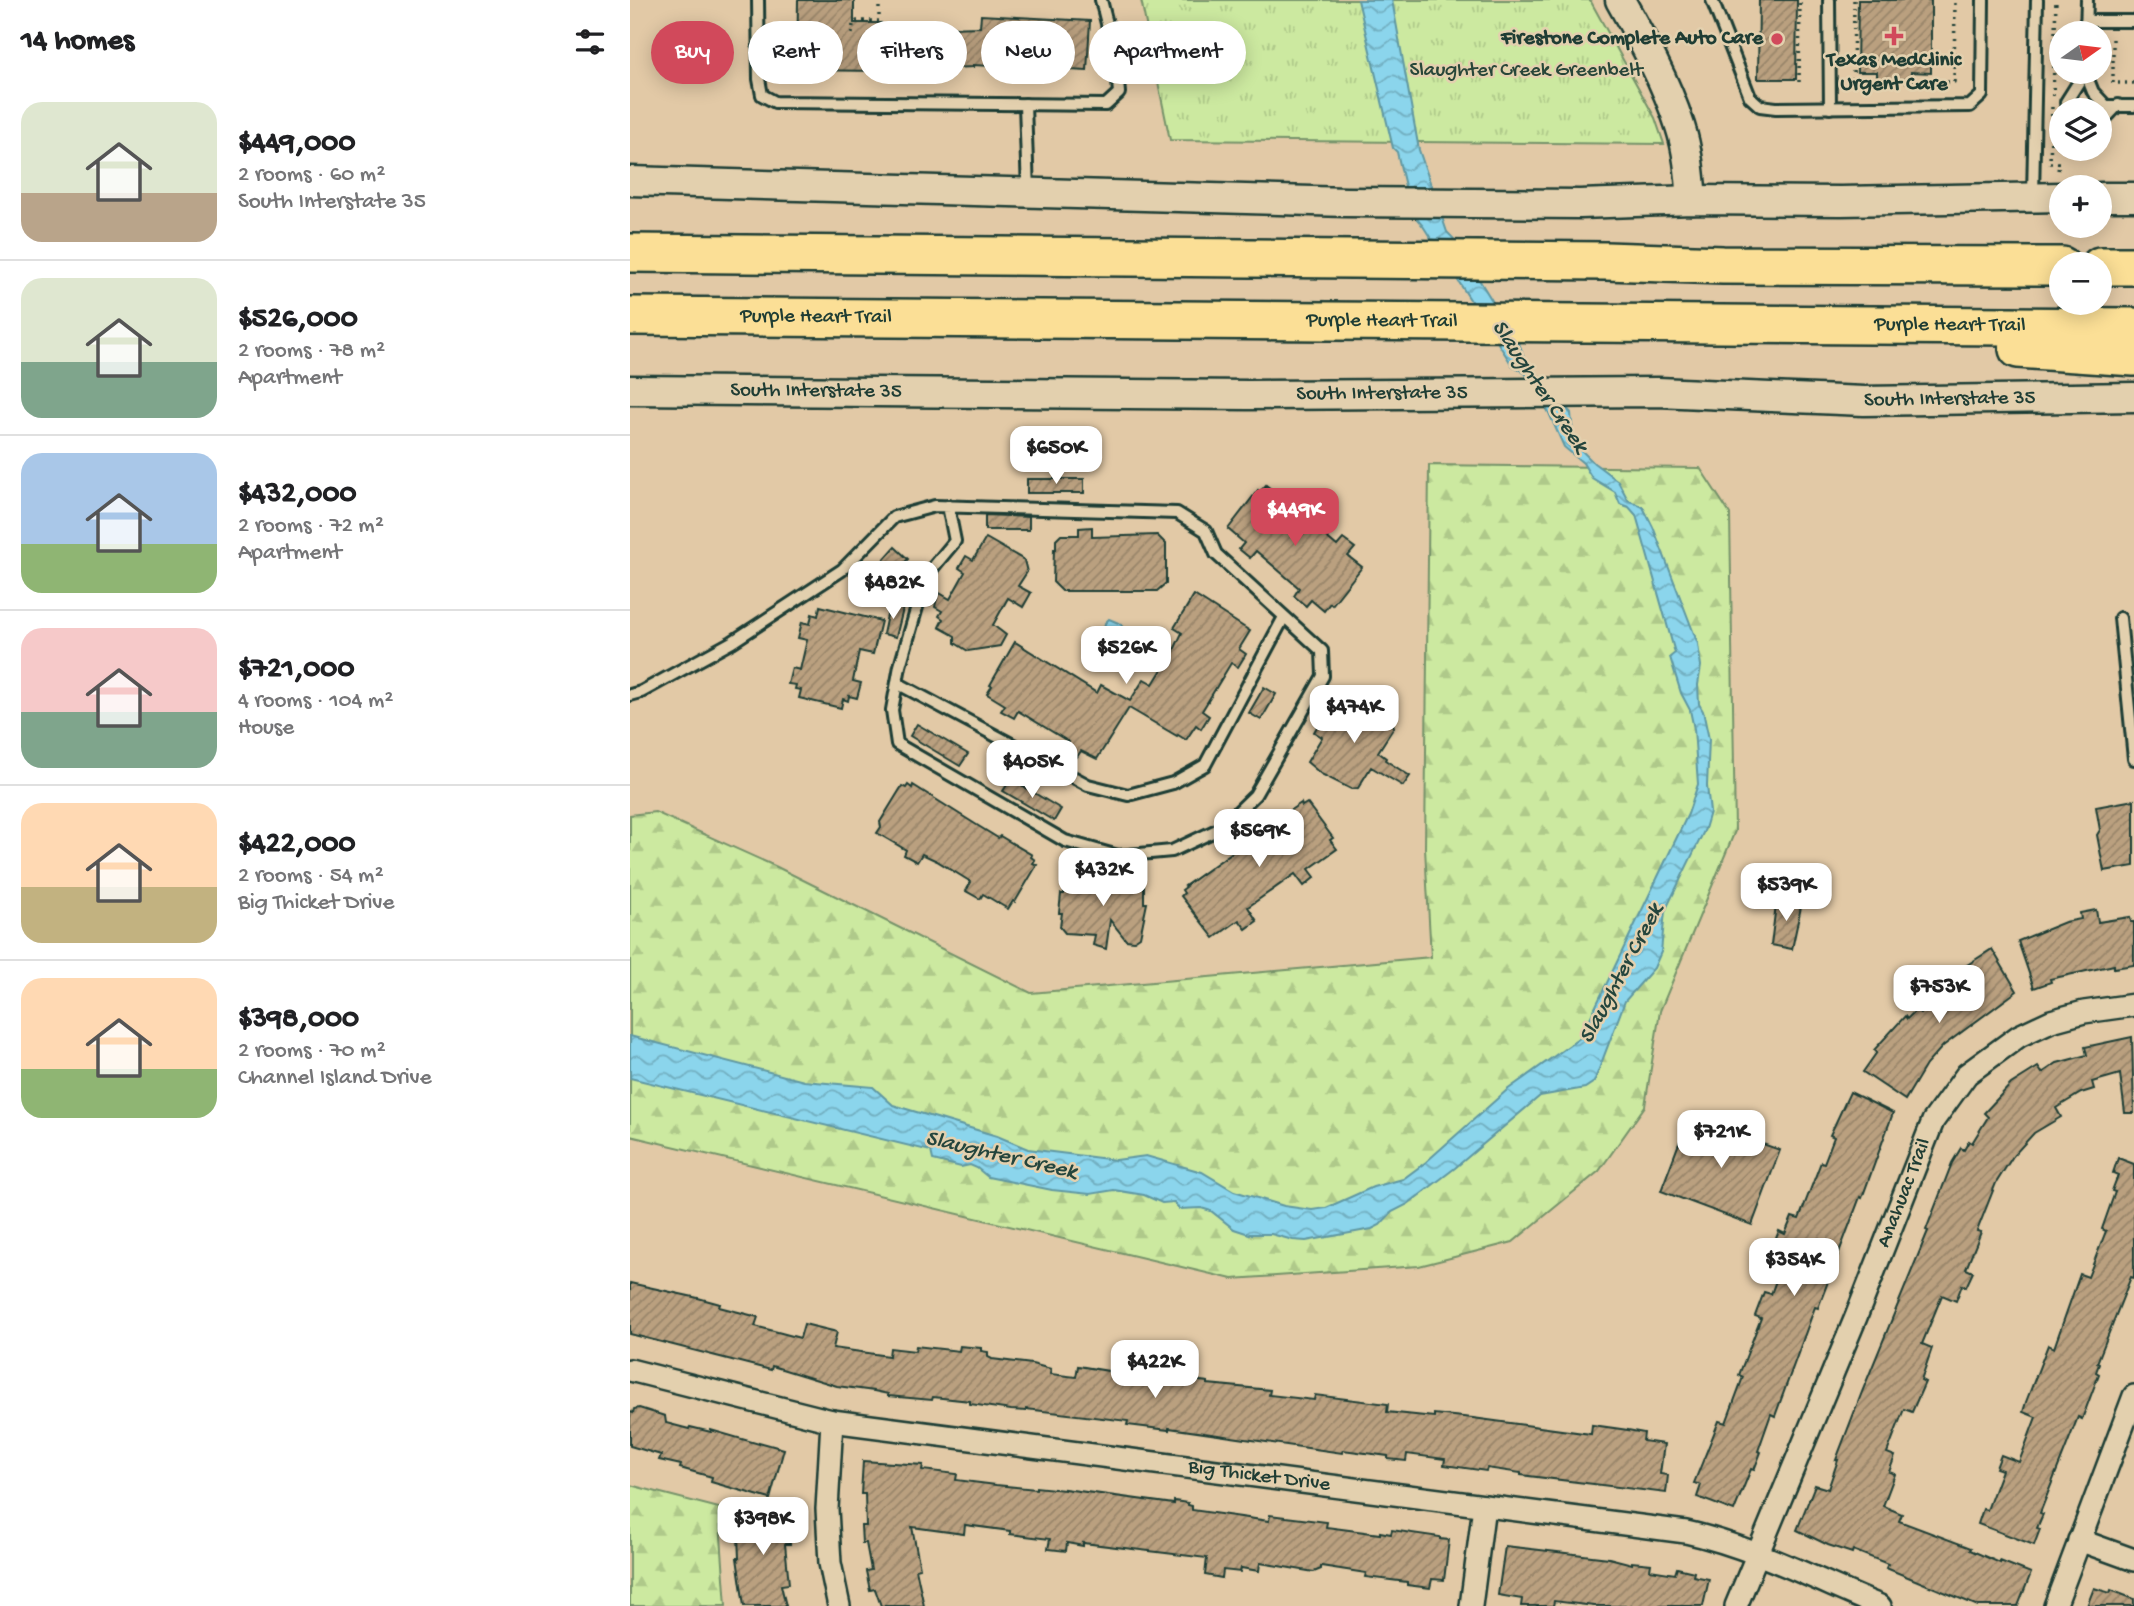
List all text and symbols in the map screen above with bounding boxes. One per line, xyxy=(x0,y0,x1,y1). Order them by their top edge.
chip: Buy xyxy=(651,21,734,84)
chip: Rent xyxy=(748,21,843,84)
chip: Filters xyxy=(857,21,967,84)
chip: New xyxy=(981,21,1075,84)
chip: Apartment xyxy=(1089,21,1246,84)
north arrow xyxy=(2049,21,2112,84)
map controls xyxy=(2049,21,2112,315)
icon: filters xyxy=(571,23,609,61)
text: 14 homes xyxy=(21,25,134,60)
marker: Texas MedClinic Urgent Care xyxy=(1884,26,1904,46)
place label: Firestone Complete Auto Care xyxy=(1500,27,1764,52)
marker: Firestone Complete Auto Care xyxy=(1769,31,1785,47)
place label: Texas MedClinic Urgent Care xyxy=(1825,49,1963,98)
park label: Slaughter Creek Greenbelt xyxy=(1409,59,1645,84)
button: layers xyxy=(2049,98,2112,161)
text: $449,000 xyxy=(238,127,355,162)
icon: home xyxy=(77,130,161,214)
text: 2 rooms · 60 m² xyxy=(238,162,385,189)
button: + xyxy=(2049,175,2112,238)
text: South Interstate 35 xyxy=(238,189,426,216)
button: − xyxy=(2049,252,2112,315)
text: $526,000 xyxy=(238,303,358,338)
street label: Purple Heart Trail xyxy=(739,304,892,330)
icon: home xyxy=(77,306,161,390)
street label: Purple Heart Trail xyxy=(1305,308,1458,335)
street label: Purple Heart Trail xyxy=(1873,313,2026,339)
water label: Slaughter Creek xyxy=(1485,316,1595,461)
text: 2 rooms · 78 m² xyxy=(238,338,385,365)
text: Apartment xyxy=(238,365,342,392)
street label: South Interstate 35 xyxy=(730,378,902,405)
street label: South Interstate 35 xyxy=(1296,381,1468,407)
street label: South Interstate 35 xyxy=(1864,386,2036,413)
pin: $650K xyxy=(1007,426,1105,486)
text: $650K xyxy=(1026,435,1086,462)
text: $432,000 xyxy=(238,478,356,513)
icon: home xyxy=(77,481,161,565)
pin: $449K xyxy=(1246,489,1344,548)
text: $449K xyxy=(1267,497,1323,524)
text: 2 rooms · 72 m² xyxy=(238,513,384,540)
text: Apartment xyxy=(238,540,342,567)
pin: $482K xyxy=(844,562,942,621)
text: $482K xyxy=(864,570,922,597)
pin: $526K xyxy=(1077,626,1175,686)
text: $526K xyxy=(1097,635,1155,662)
text: $721,000 xyxy=(238,653,354,688)
icon: home xyxy=(77,656,161,740)
pin: $474K xyxy=(1305,686,1403,745)
text: 4 rooms · 104 m² xyxy=(238,688,393,715)
text: $474K xyxy=(1326,694,1382,721)
text: House xyxy=(238,715,294,742)
pin: $405K xyxy=(983,740,1081,800)
text: $405K xyxy=(1002,749,1062,776)
pin: $569K xyxy=(1210,810,1308,869)
text: $569K xyxy=(1230,818,1288,845)
text: $422,000 xyxy=(238,828,356,863)
icon: home xyxy=(77,831,161,915)
pin: $432K xyxy=(1054,848,1152,908)
text: $432K xyxy=(1074,857,1132,884)
text: 2 rooms · 54 m² xyxy=(238,863,384,890)
pin: $539K xyxy=(1737,864,1835,923)
text: $539K xyxy=(1757,872,1815,899)
text: Big Thicket Drive xyxy=(238,890,394,917)
water label: Slaughter Creek xyxy=(1574,897,1671,1048)
pin: $753K xyxy=(1890,965,1988,1025)
text: $753K xyxy=(1910,974,1969,1001)
text: $398,000 xyxy=(238,1003,359,1038)
icon: home xyxy=(77,1006,161,1090)
text: 2 rooms · 70 m² xyxy=(238,1038,386,1065)
text: Channel Island Drive xyxy=(238,1065,432,1092)
pin: $721K xyxy=(1672,1110,1770,1170)
text: $721K xyxy=(1693,1119,1749,1146)
water label: Slaughter Creek xyxy=(923,1126,1082,1187)
street label: Anahuac Trail xyxy=(1872,1135,1937,1251)
pin: $354K xyxy=(1745,1238,1843,1298)
text: $354K xyxy=(1765,1247,1823,1274)
pin: $422K xyxy=(1106,1340,1204,1400)
text: $422K xyxy=(1127,1349,1183,1376)
street label: Big Thicket Drive xyxy=(1186,1455,1333,1498)
pin: $398K xyxy=(714,1498,812,1557)
text: $398K xyxy=(733,1506,793,1533)

